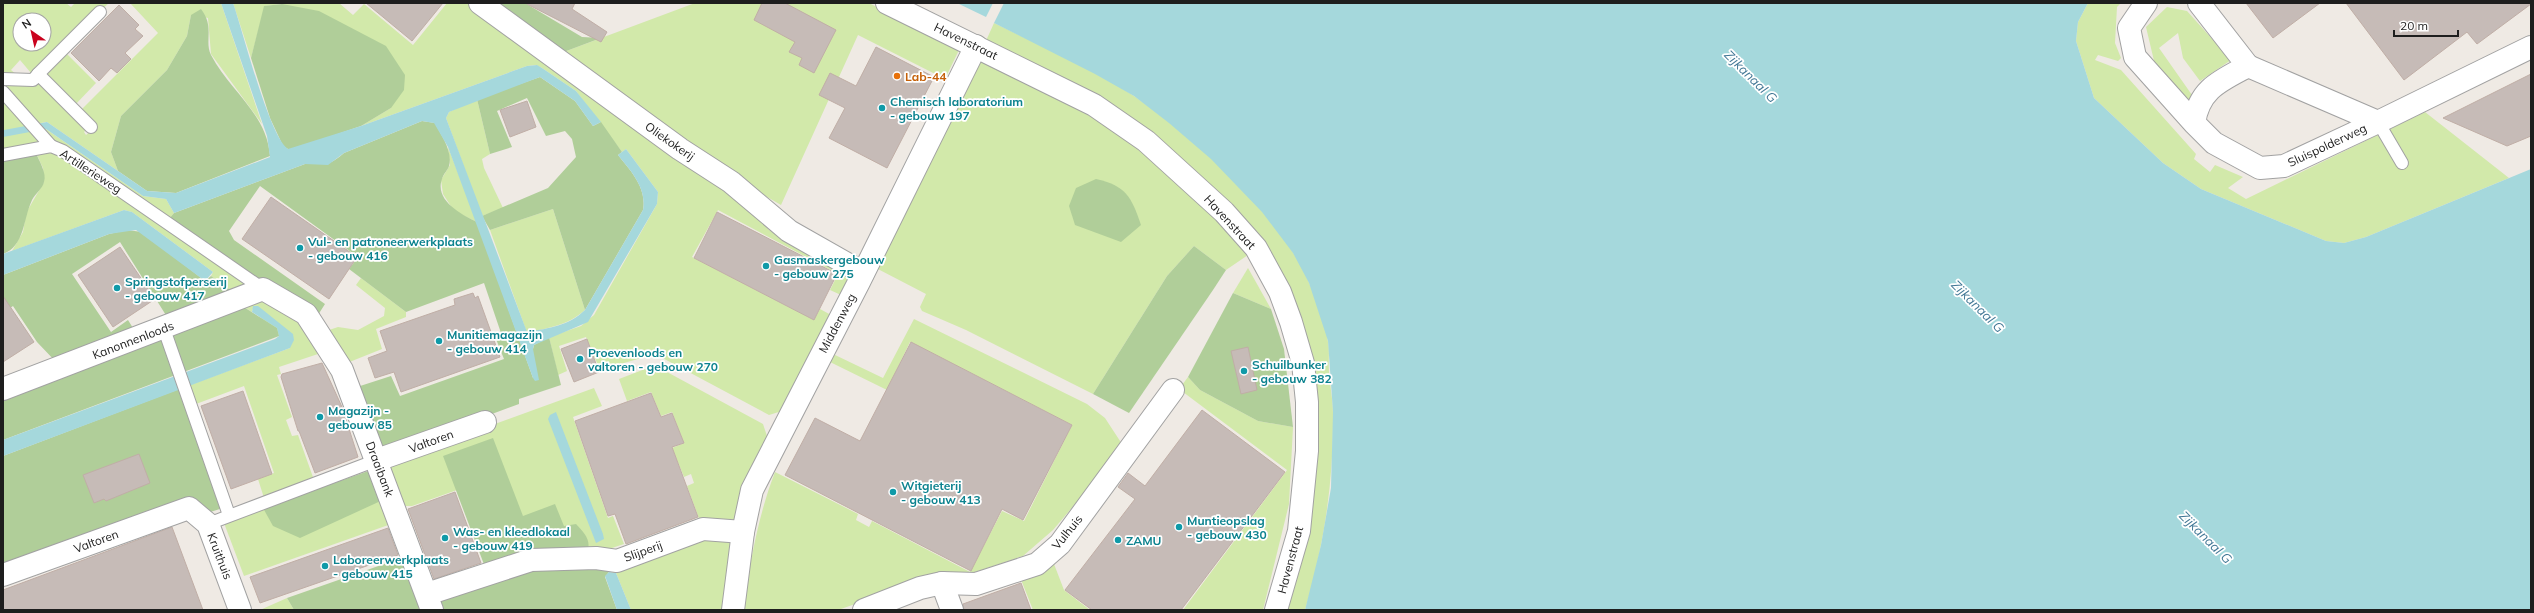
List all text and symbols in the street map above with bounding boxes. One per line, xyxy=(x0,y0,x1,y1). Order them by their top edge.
north arrow xyxy=(12,12,52,52)
scale bar xyxy=(2394,12,2458,38)
text: N xyxy=(19,16,34,32)
text: 20 m xyxy=(2400,18,2428,33)
street label: Havenstraat xyxy=(932,19,1000,63)
water label: Zijkanaal G xyxy=(1721,46,1781,106)
place label: Lab-44 xyxy=(905,69,946,84)
marker: Lab-44 xyxy=(892,71,902,81)
place label: Chemisch laboratorium - gebouw 197 xyxy=(890,94,1023,123)
marker: Chemisch laboratorium - gebouw 197 xyxy=(877,103,887,113)
street label: Oliekokerij xyxy=(642,119,698,164)
street label: Sluispolderweg xyxy=(2285,120,2369,170)
street label: Artillerieweg xyxy=(57,145,125,197)
street label: Havenstraat xyxy=(1201,192,1259,252)
place label: Vul- en patroneerwerkplaats - gebouw 416 xyxy=(307,234,473,263)
marker: Vul- en patroneerwerkplaats - gebouw 416 xyxy=(295,243,305,253)
place label: Gasmaskergebouw - gebouw 275 xyxy=(774,252,885,281)
marker: Gasmaskergebouw - gebouw 275 xyxy=(761,261,771,271)
place label: Springstofperserij - gebouw 417 xyxy=(125,274,227,303)
water label: Zijkanaal G xyxy=(1948,276,2008,336)
marker: Springstofperserij - gebouw 417 xyxy=(112,283,122,293)
street label: Middenweg xyxy=(815,291,859,355)
street label: Kanonnenloods xyxy=(90,318,176,362)
place label: Munitiemagazijn - gebouw 414 xyxy=(447,327,542,356)
marker: Munitiemagazijn - gebouw 414 xyxy=(434,336,444,346)
place label: Proevenloods en valtoren - gebouw 270 xyxy=(587,345,718,374)
marker: Proevenloods en valtoren - gebouw 270 xyxy=(575,354,585,364)
place label: Schuilbunker - gebouw 382 xyxy=(1252,357,1332,386)
marker: Schuilbunker - gebouw 382 xyxy=(1239,366,1249,376)
place label: Magazijn - gebouw 85 xyxy=(328,403,392,432)
marker: Magazijn - gebouw 85 xyxy=(315,412,325,422)
street label: Valtoren xyxy=(407,426,455,456)
street label: Draaibank xyxy=(363,439,398,500)
place label: Witgieterij - gebouw 413 xyxy=(901,478,981,507)
marker: Witgieterij - gebouw 413 xyxy=(888,487,898,497)
water label: Zijkanaal G xyxy=(2176,507,2236,567)
street label: Vulhuis xyxy=(1048,512,1086,552)
place label: Muntieopslag - gebouw 430 xyxy=(1187,513,1267,542)
marker: Muntieopslag - gebouw 430 xyxy=(1174,522,1184,532)
place label: Was- en kleedlokaal - gebouw 419 xyxy=(453,524,570,553)
street label: Havenstraat xyxy=(1274,525,1306,595)
street label: Valtoren xyxy=(72,526,120,556)
street label: Kruithuis xyxy=(204,531,236,581)
marker: Was- en kleedlokaal - gebouw 419 xyxy=(440,533,450,543)
place label: ZAMU xyxy=(1126,533,1162,548)
marker: ZAMU xyxy=(1113,535,1123,545)
street label: Slijperij xyxy=(622,537,664,565)
place label: Laboreerwerkplaats - gebouw 415 xyxy=(333,552,449,581)
marker: Laboreerwerkplaats - gebouw 415 xyxy=(320,561,330,571)

